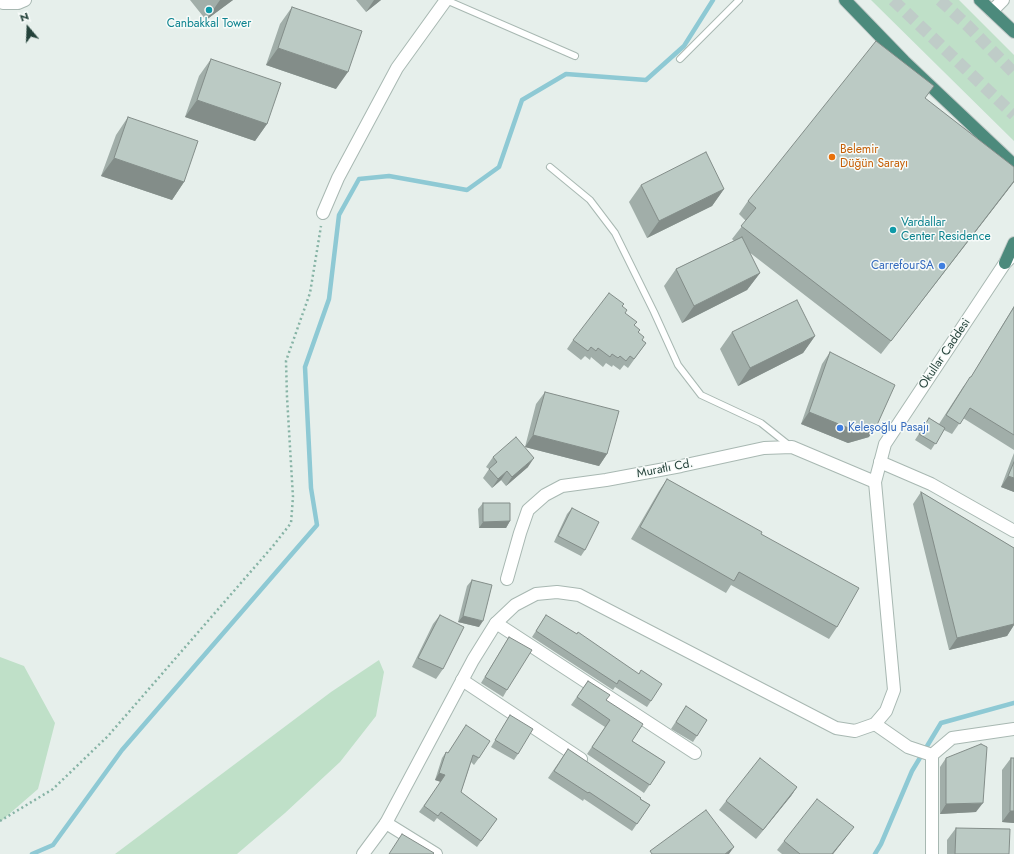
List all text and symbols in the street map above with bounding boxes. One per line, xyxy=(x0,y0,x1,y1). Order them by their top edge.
marker: Canbakkal Tower xyxy=(204,5,214,15)
north arrow xyxy=(8,8,48,48)
text: N xyxy=(17,8,31,26)
place label: Canbakkal Tower xyxy=(167,17,251,31)
place label: Belemir Düğün Sarayı xyxy=(840,143,908,171)
marker: Belemir Düğün Sarayı xyxy=(827,152,837,162)
place label: Vardallar Center Residence xyxy=(901,216,991,244)
marker: Vardallar Center Residence xyxy=(888,225,898,235)
place label: CarrefourSA xyxy=(871,259,934,273)
marker: CarrefourSA xyxy=(937,261,947,271)
street label: Okullar Caddesi xyxy=(916,316,974,392)
place label: Keleşoğlu Pasajı xyxy=(848,421,929,435)
marker: Keleşoğlu Pasajı xyxy=(835,423,845,433)
street label: Muratlı Cd. xyxy=(636,457,694,481)

